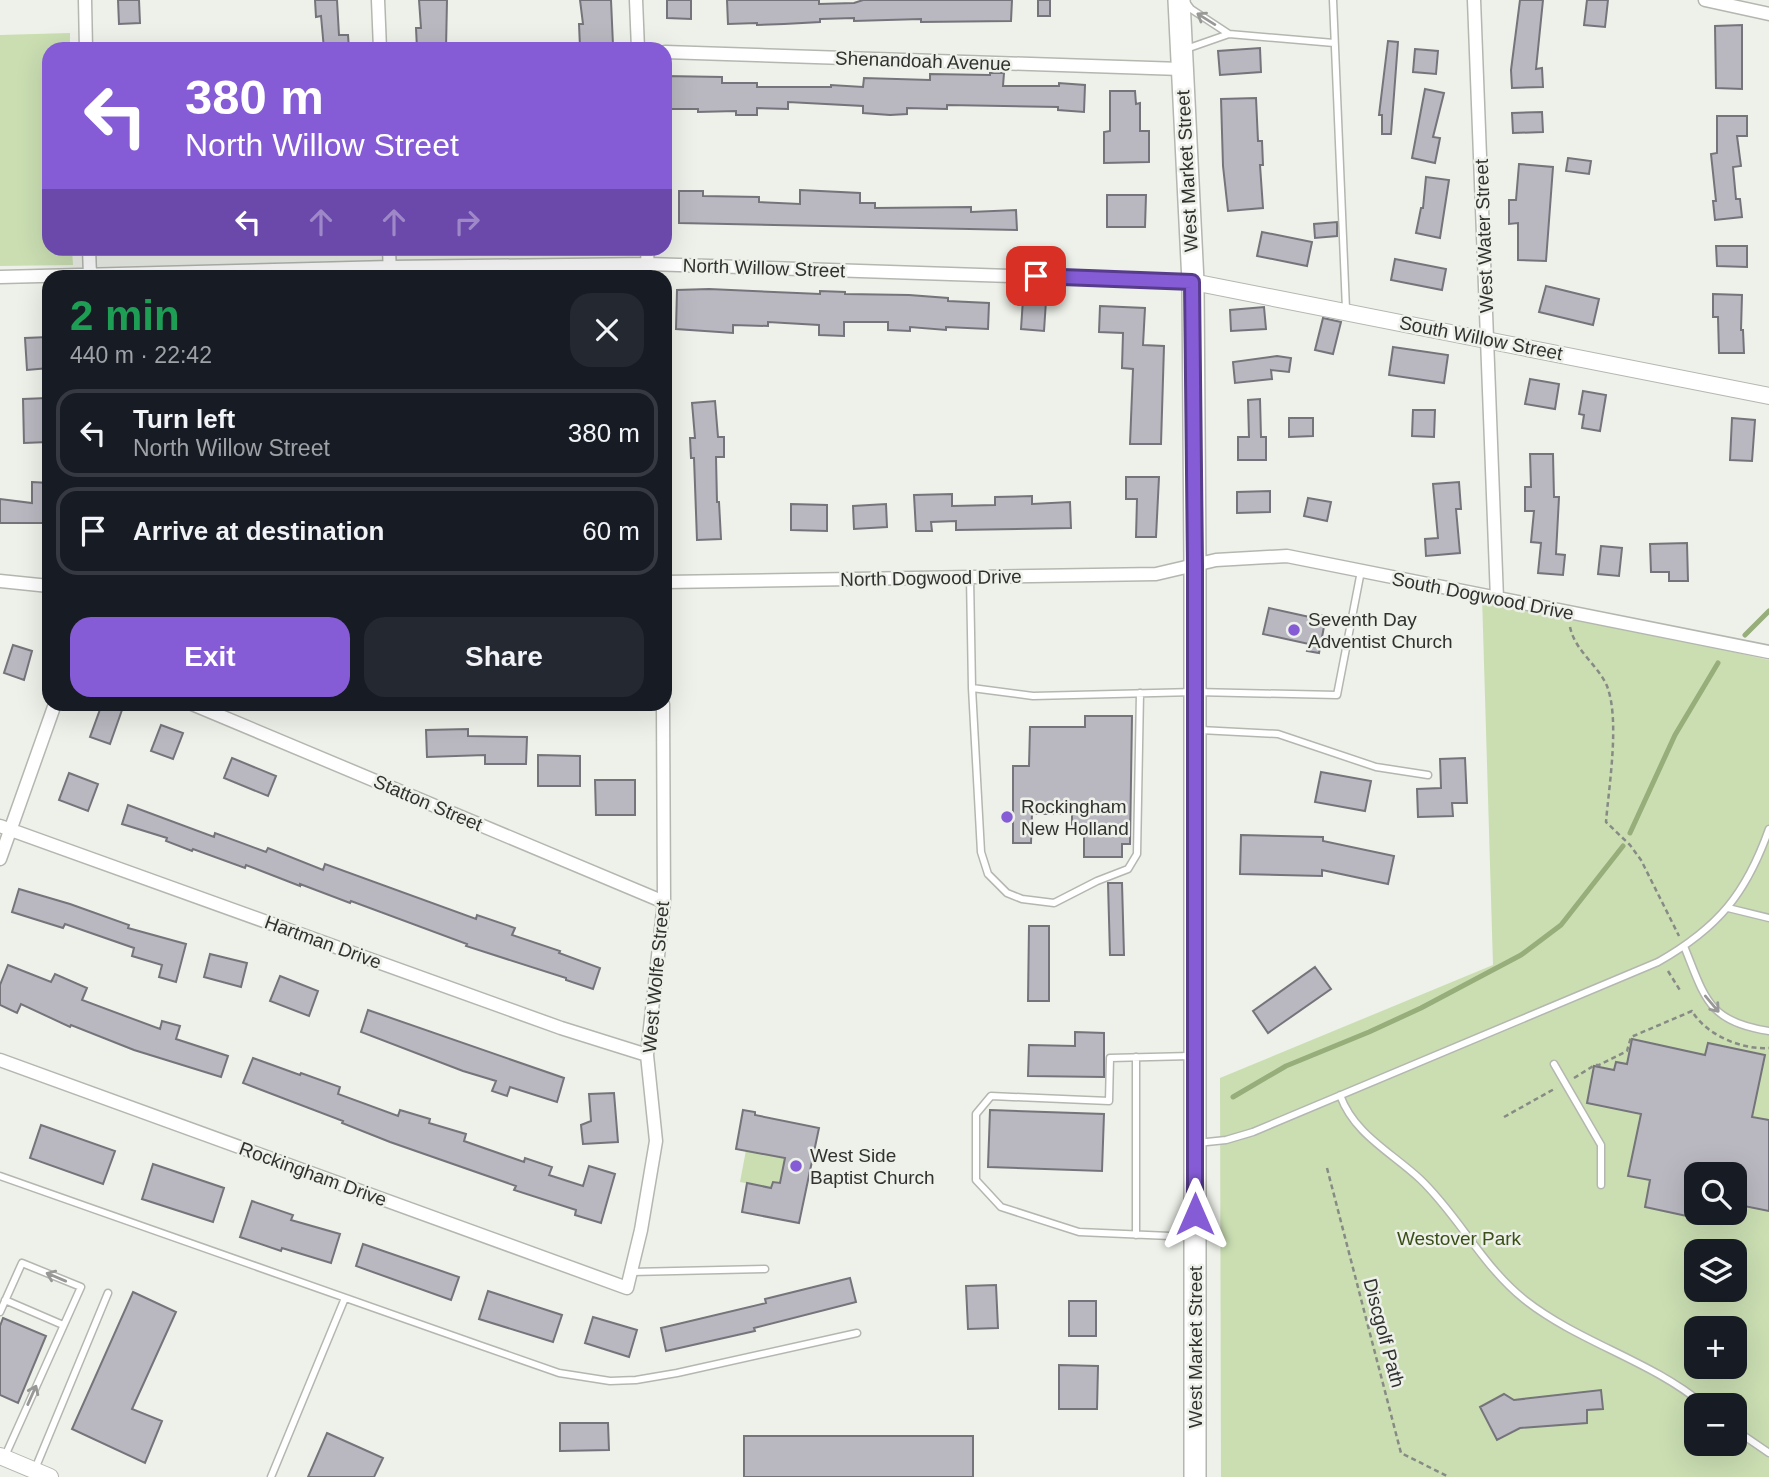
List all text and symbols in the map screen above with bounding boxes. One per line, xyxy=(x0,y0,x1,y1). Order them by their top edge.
one-way arrow xyxy=(1197,12,1217,26)
street label: Shenandoah Avenue xyxy=(835,47,1011,75)
icon: left xyxy=(70,70,161,161)
text: 380 m xyxy=(185,70,324,124)
street label: West Market Street xyxy=(1172,89,1202,253)
text: North Willow Street xyxy=(185,127,459,163)
street label: West Water Street xyxy=(1471,158,1497,313)
icon: left xyxy=(229,203,267,241)
icon: ahead xyxy=(302,203,340,241)
icon: ahead xyxy=(375,203,413,241)
icon: right xyxy=(448,203,486,241)
pin xyxy=(1006,246,1066,306)
street label: North Willow Street xyxy=(682,255,846,281)
icon: arrive xyxy=(1017,257,1055,295)
text: 2 min xyxy=(70,292,180,339)
button: close xyxy=(570,293,644,367)
street label: South Willow Street xyxy=(1398,312,1565,364)
text: 440 m · 22:42 xyxy=(70,342,212,368)
text: Turn left xyxy=(133,404,235,434)
icon: left xyxy=(74,414,112,452)
text: 380 m xyxy=(568,418,640,448)
text: North Willow Street xyxy=(133,435,330,461)
icon: arrive xyxy=(74,512,112,550)
text: Arrive at destination xyxy=(133,516,384,546)
text: 60 m xyxy=(582,516,640,546)
street label: North Dogwood Drive xyxy=(840,566,1022,590)
street label: South Dogwood Drive xyxy=(1390,568,1576,624)
place label: Seventh Day Adventist Church xyxy=(1308,609,1453,652)
button: Exit xyxy=(70,617,350,697)
button: Share xyxy=(364,617,644,697)
marker: Seventh Day Adventist Church xyxy=(1286,622,1302,638)
street label: Statton Street xyxy=(370,771,486,836)
place label: Rockingham New Holland xyxy=(1021,796,1129,839)
marker: Rockingham New Holland xyxy=(999,809,1015,825)
street label: West Wolfe Street xyxy=(639,899,673,1054)
street label: Hartman Drive xyxy=(262,911,384,973)
one-way arrow xyxy=(1704,995,1720,1013)
street label: Rockingham Drive xyxy=(236,1138,390,1210)
place label: West Side Baptist Church xyxy=(810,1145,935,1188)
marker: West Side Baptist Church xyxy=(788,1158,804,1174)
map controls xyxy=(1684,1162,1747,1456)
button: search xyxy=(1684,1162,1747,1225)
position arrow xyxy=(1158,1177,1232,1251)
park label: Westover Park xyxy=(1397,1228,1522,1249)
button: layers xyxy=(1684,1239,1747,1302)
street label: West Market Street xyxy=(1185,1265,1206,1428)
one-way arrow xyxy=(46,1270,68,1283)
street label: Discgolf Path xyxy=(1359,1276,1409,1390)
button: + xyxy=(1684,1316,1747,1379)
one-way arrow xyxy=(26,1385,39,1407)
button: − xyxy=(1684,1393,1747,1456)

